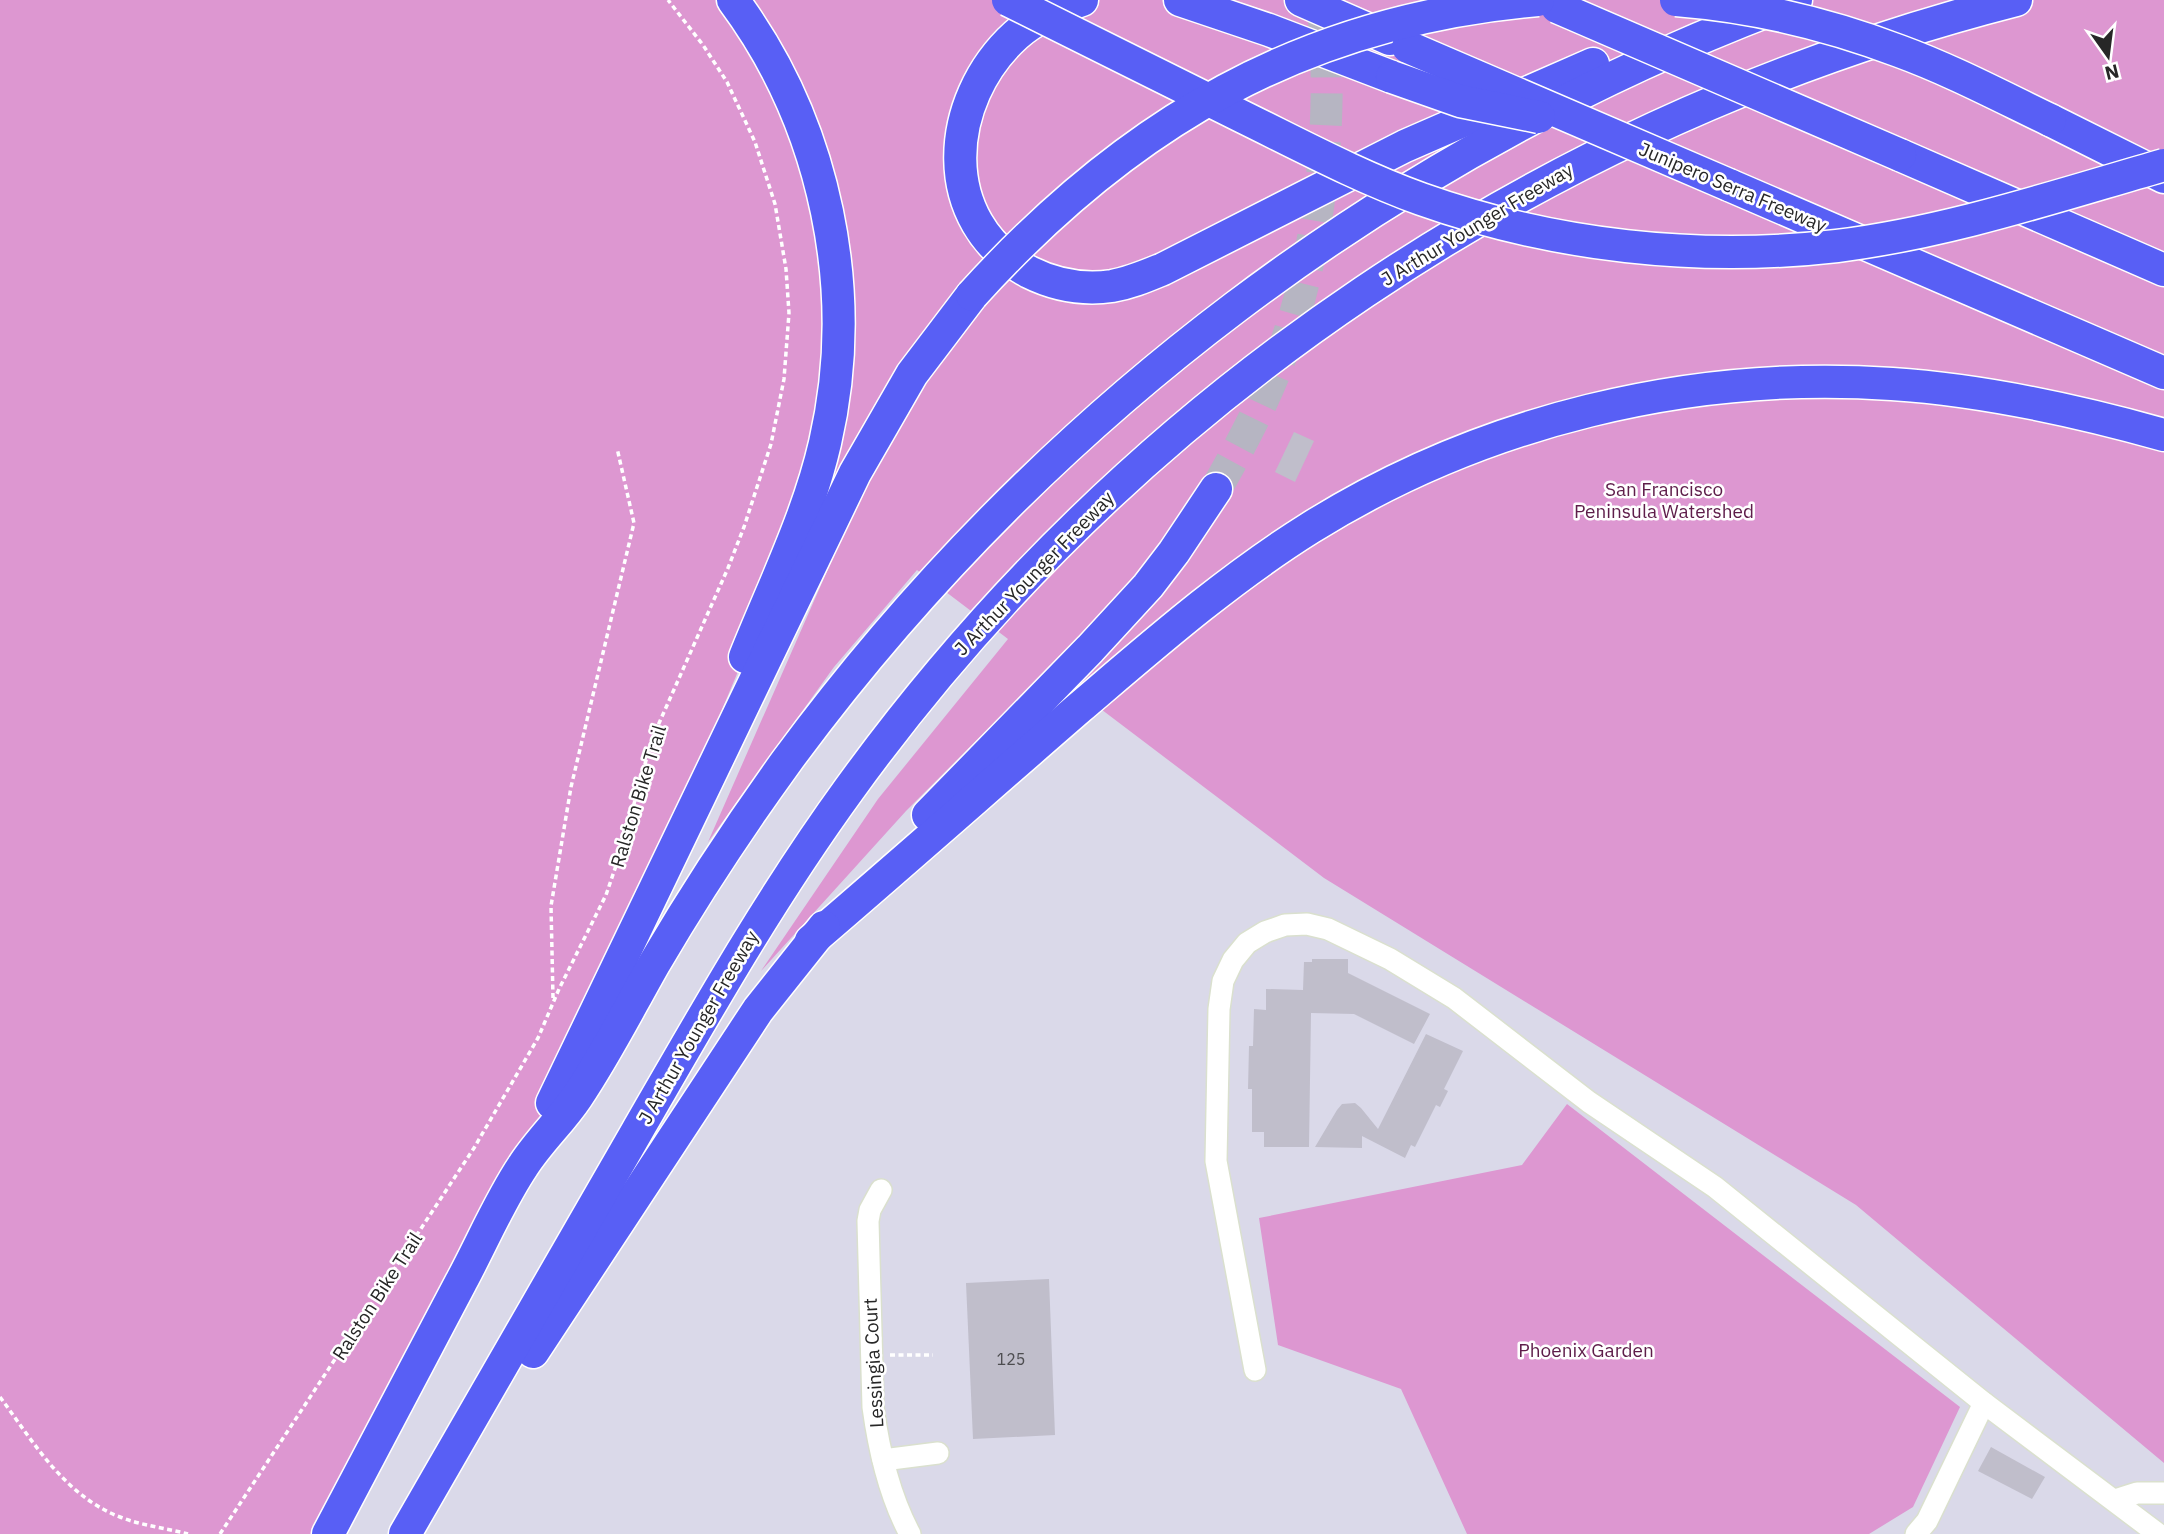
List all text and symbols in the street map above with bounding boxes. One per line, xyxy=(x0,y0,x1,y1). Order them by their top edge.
north arrow xyxy=(2073,21,2143,91)
text: N xyxy=(2103,59,2122,86)
street label: Junipero Serra Freeway xyxy=(1636,137,1831,238)
street label: J Arthur Younger Freeway xyxy=(1377,157,1578,291)
park label: San Francisco Peninsula Watershed xyxy=(1574,477,1754,523)
street label: J Arthur Younger Freeway xyxy=(949,485,1119,660)
street label: Ralston Bike Trail xyxy=(605,722,671,870)
street label: J Arthur Younger Freeway xyxy=(633,926,763,1128)
street label: Ralston Bike Trail xyxy=(327,1228,427,1364)
street label: Lessingia Court xyxy=(858,1297,888,1429)
park label: Phoenix Garden xyxy=(1518,1338,1654,1362)
house number: 125 xyxy=(997,1349,1025,1369)

